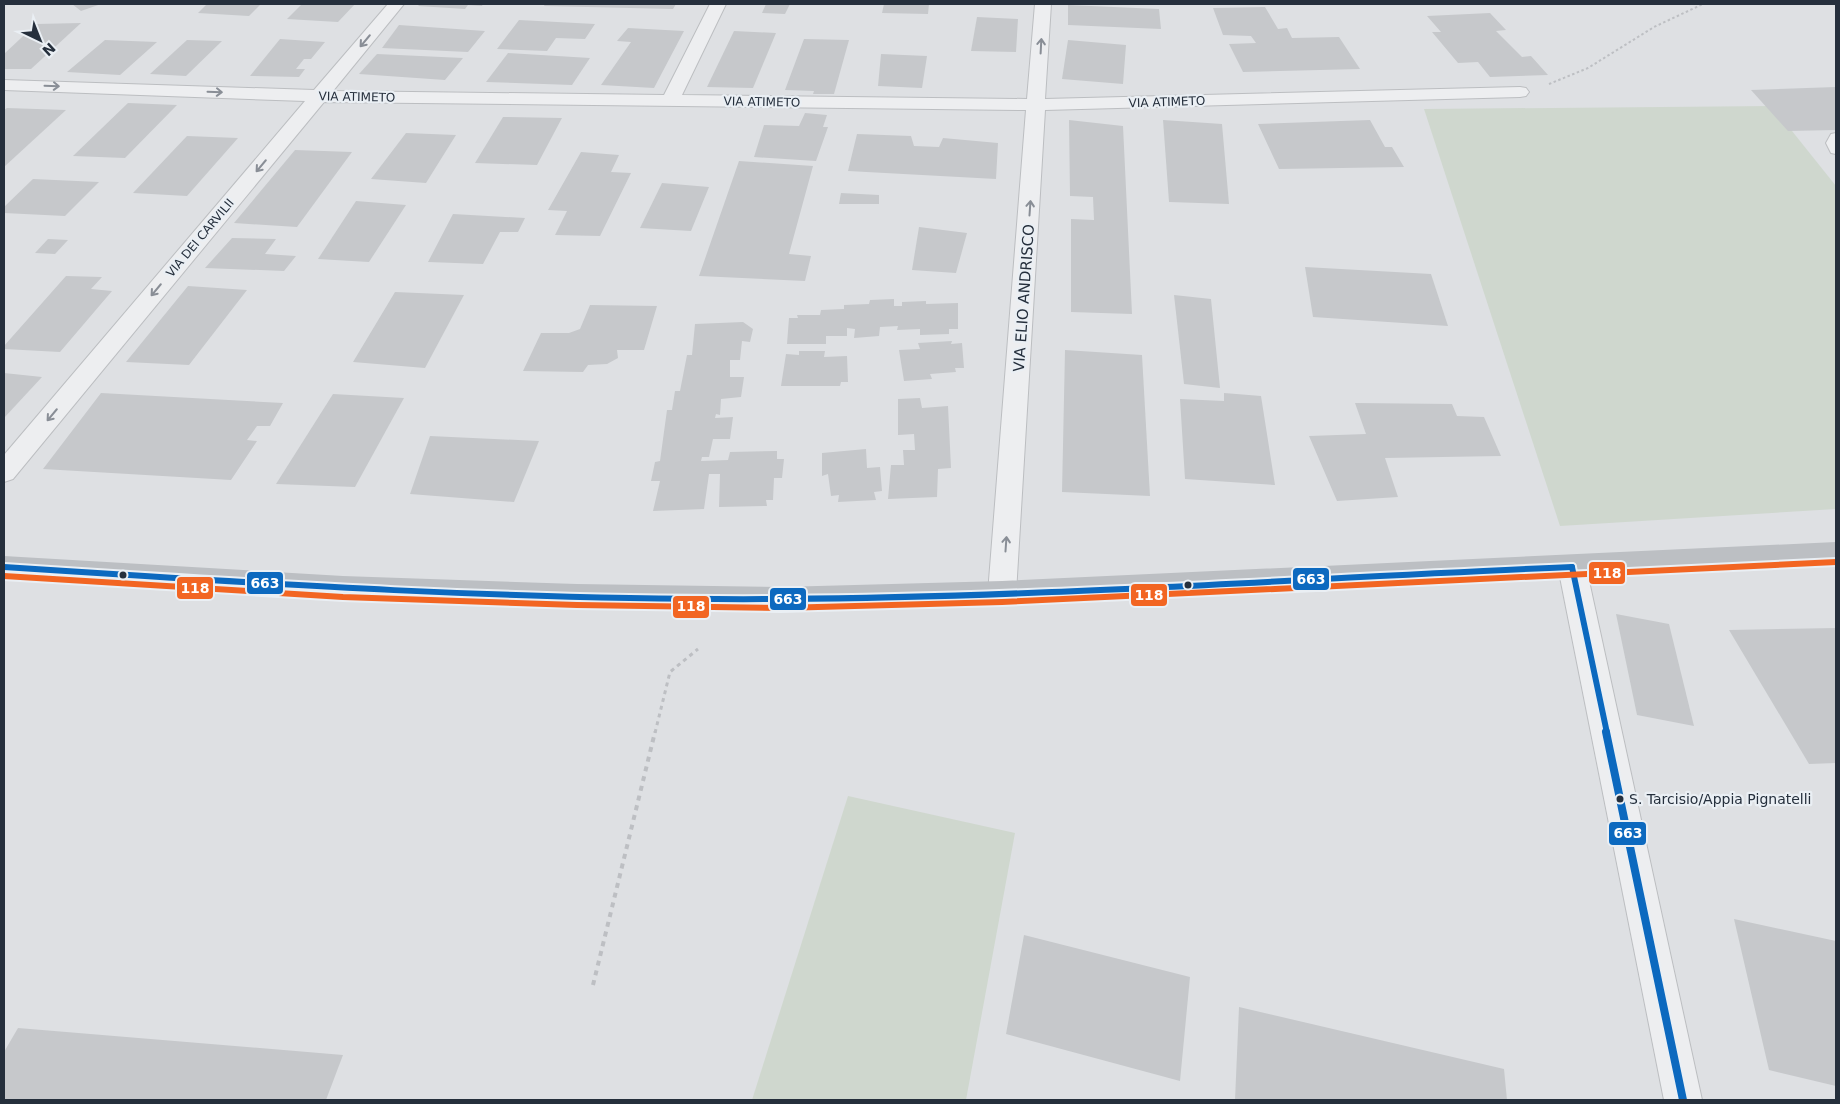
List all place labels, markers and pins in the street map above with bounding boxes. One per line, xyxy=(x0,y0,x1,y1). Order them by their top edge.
unlabelled marker xyxy=(118,570,128,580)
unlabelled marker xyxy=(1183,580,1193,590)
place label: S. Tarcisio/Appia Pignatelli xyxy=(1629,791,1812,807)
marker: S. Tarcisio/Appia Pignatelli xyxy=(1615,794,1625,804)

